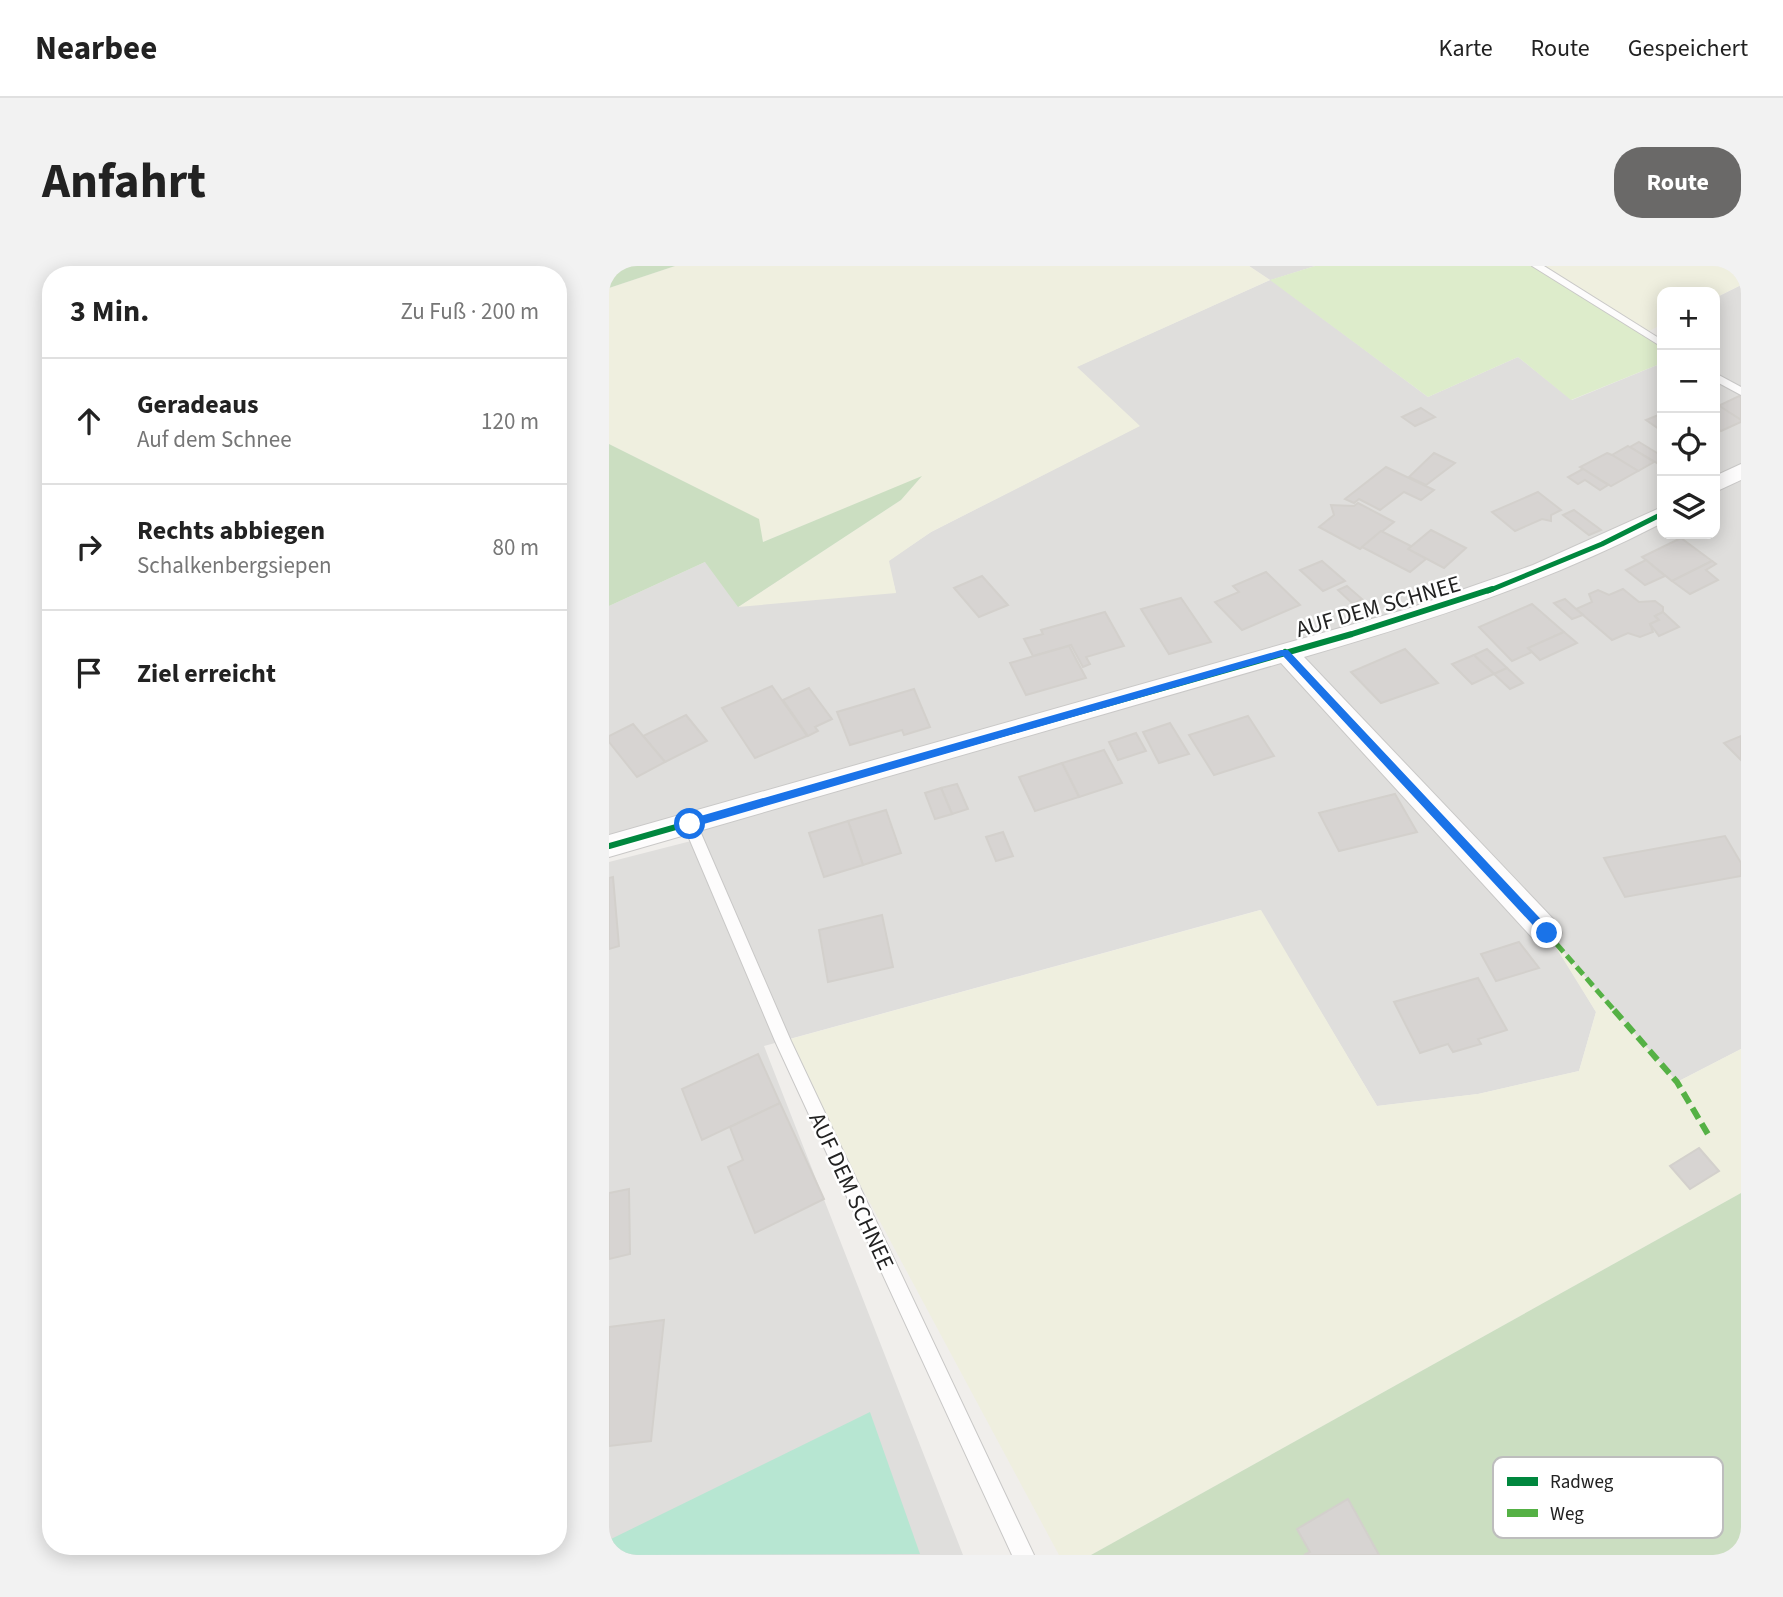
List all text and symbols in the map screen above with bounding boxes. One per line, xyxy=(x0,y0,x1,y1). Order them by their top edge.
text: Nearbee xyxy=(35,25,157,72)
text: Karte xyxy=(1439,31,1493,66)
text: Route xyxy=(1531,31,1590,66)
text: Gespeichert xyxy=(1628,31,1748,66)
text: Anfahrt xyxy=(42,147,206,217)
button: Route xyxy=(1614,147,1741,218)
map controls xyxy=(1657,287,1720,539)
button: + xyxy=(1657,287,1720,350)
text: 3 Min. xyxy=(70,290,149,333)
text: Zu Fuß · 200 m xyxy=(400,295,539,328)
button: − xyxy=(1657,350,1720,413)
text: Geradeaus xyxy=(137,386,258,423)
icon: ahead xyxy=(70,402,108,440)
text: 120 m xyxy=(481,405,539,438)
button: locate xyxy=(1657,413,1720,476)
text: Auf dem Schnee xyxy=(137,423,292,456)
button: layers xyxy=(1657,476,1720,539)
text: Rechts abbiegen xyxy=(137,512,325,549)
icon: right xyxy=(70,528,108,566)
text: 80 m xyxy=(492,531,539,564)
text: Schalkenbergsiepen xyxy=(137,549,332,582)
street label: AUF DEM SCHNEE xyxy=(1292,567,1464,646)
icon: arrive xyxy=(70,654,108,692)
text: Ziel erreicht xyxy=(137,655,276,692)
route start xyxy=(674,808,705,839)
route end xyxy=(1531,917,1562,948)
street label: AUF DEM SCHNEE xyxy=(801,1107,902,1275)
legend xyxy=(1493,1457,1723,1538)
text: Radweg xyxy=(1550,1469,1614,1496)
text: Weg xyxy=(1550,1501,1584,1528)

